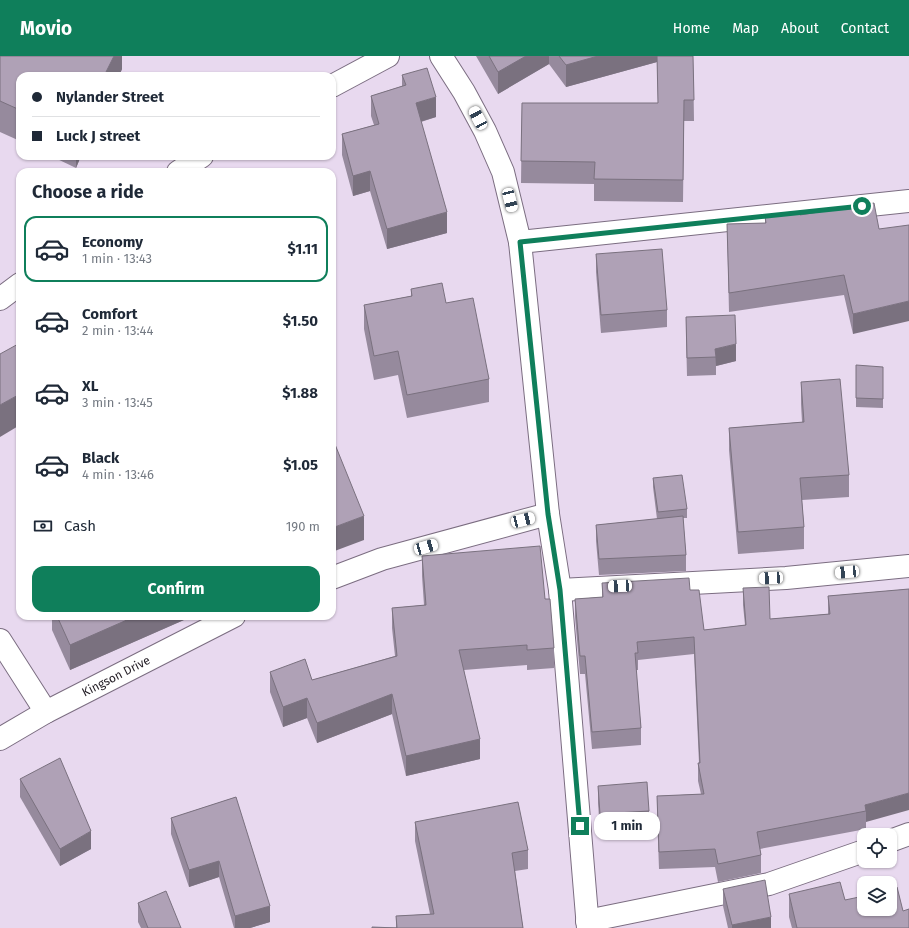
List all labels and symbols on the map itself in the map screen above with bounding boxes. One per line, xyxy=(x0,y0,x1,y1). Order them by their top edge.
car xyxy=(467,105,489,131)
car xyxy=(501,187,519,213)
route start xyxy=(853,197,871,215)
car xyxy=(510,511,536,529)
car xyxy=(413,538,439,556)
car xyxy=(835,565,859,579)
car xyxy=(759,571,783,585)
car xyxy=(608,579,632,593)
street label: Kingson Drive xyxy=(80,653,153,699)
callout: 1 min xyxy=(594,812,660,840)
route end xyxy=(571,817,589,835)

